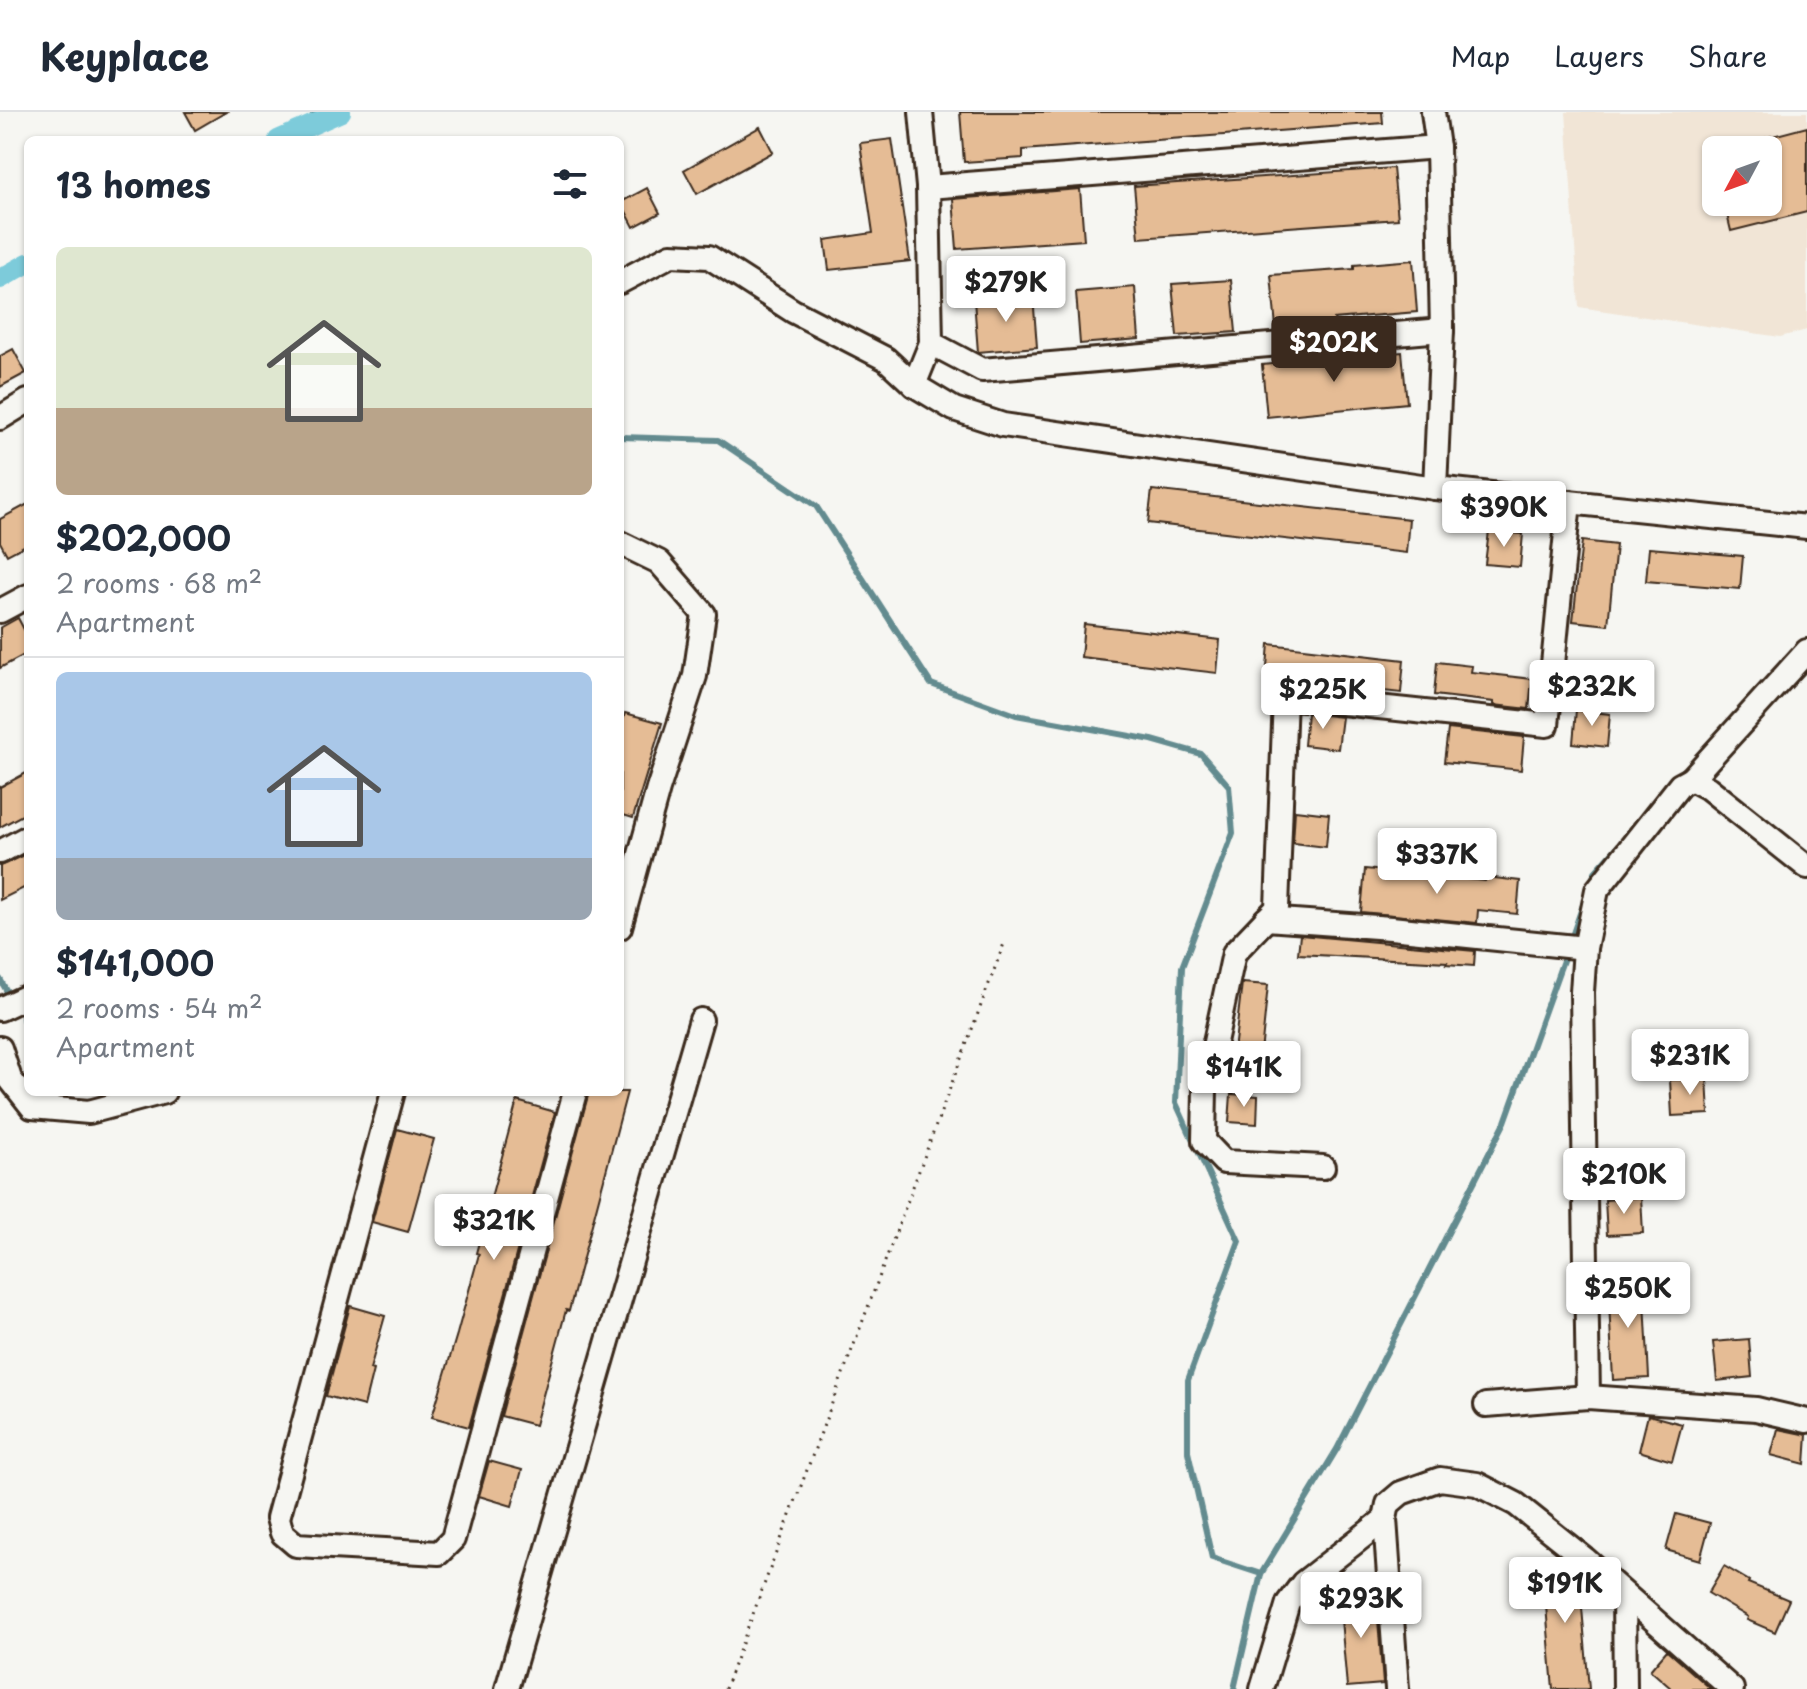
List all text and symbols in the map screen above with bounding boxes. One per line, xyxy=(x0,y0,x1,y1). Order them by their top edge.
text: Keyplace xyxy=(40,27,209,84)
text: Map xyxy=(1450,34,1510,77)
text: Layers xyxy=(1554,34,1644,77)
text: Share xyxy=(1688,34,1767,77)
north arrow xyxy=(1702,136,1782,216)
map controls xyxy=(1702,136,1782,216)
text: 13 homes xyxy=(56,158,211,210)
icon: filters xyxy=(548,162,592,206)
pin: $279K xyxy=(950,256,1062,324)
text: $279K xyxy=(965,262,1047,301)
icon: home xyxy=(252,299,396,443)
pin: $202K xyxy=(1278,316,1390,384)
text: $202K xyxy=(1289,322,1379,361)
pin: $390K xyxy=(1448,481,1560,549)
text: $390K xyxy=(1460,487,1548,526)
text: $202,000 xyxy=(56,511,231,563)
text: 2 rooms · 68 m² xyxy=(56,563,262,602)
text: Apartment xyxy=(56,602,195,641)
pin: $232K xyxy=(1536,660,1648,728)
pin: $225K xyxy=(1267,663,1379,731)
text: $232K xyxy=(1547,666,1637,705)
text: $225K xyxy=(1279,669,1367,708)
icon: home xyxy=(252,724,396,868)
pin: $337K xyxy=(1381,828,1493,896)
text: $337K xyxy=(1396,834,1478,873)
text: $141,000 xyxy=(56,936,214,988)
text: 2 rooms · 54 m² xyxy=(56,988,263,1027)
text: Apartment xyxy=(56,1027,195,1066)
pin: $231K xyxy=(1634,1029,1746,1097)
text: $231K xyxy=(1650,1035,1730,1074)
pin: $141K xyxy=(1188,1041,1300,1109)
text: $141K xyxy=(1206,1047,1282,1086)
pin: $210K xyxy=(1568,1148,1680,1216)
text: $210K xyxy=(1581,1154,1667,1193)
pin: $321K xyxy=(438,1194,550,1262)
text: $321K xyxy=(453,1200,535,1239)
pin: $250K xyxy=(1572,1262,1684,1330)
text: $250K xyxy=(1584,1268,1672,1307)
pin: $191K xyxy=(1509,1557,1621,1625)
text: $191K xyxy=(1527,1563,1603,1602)
pin: $293K xyxy=(1305,1572,1417,1640)
text: $293K xyxy=(1319,1578,1403,1617)

